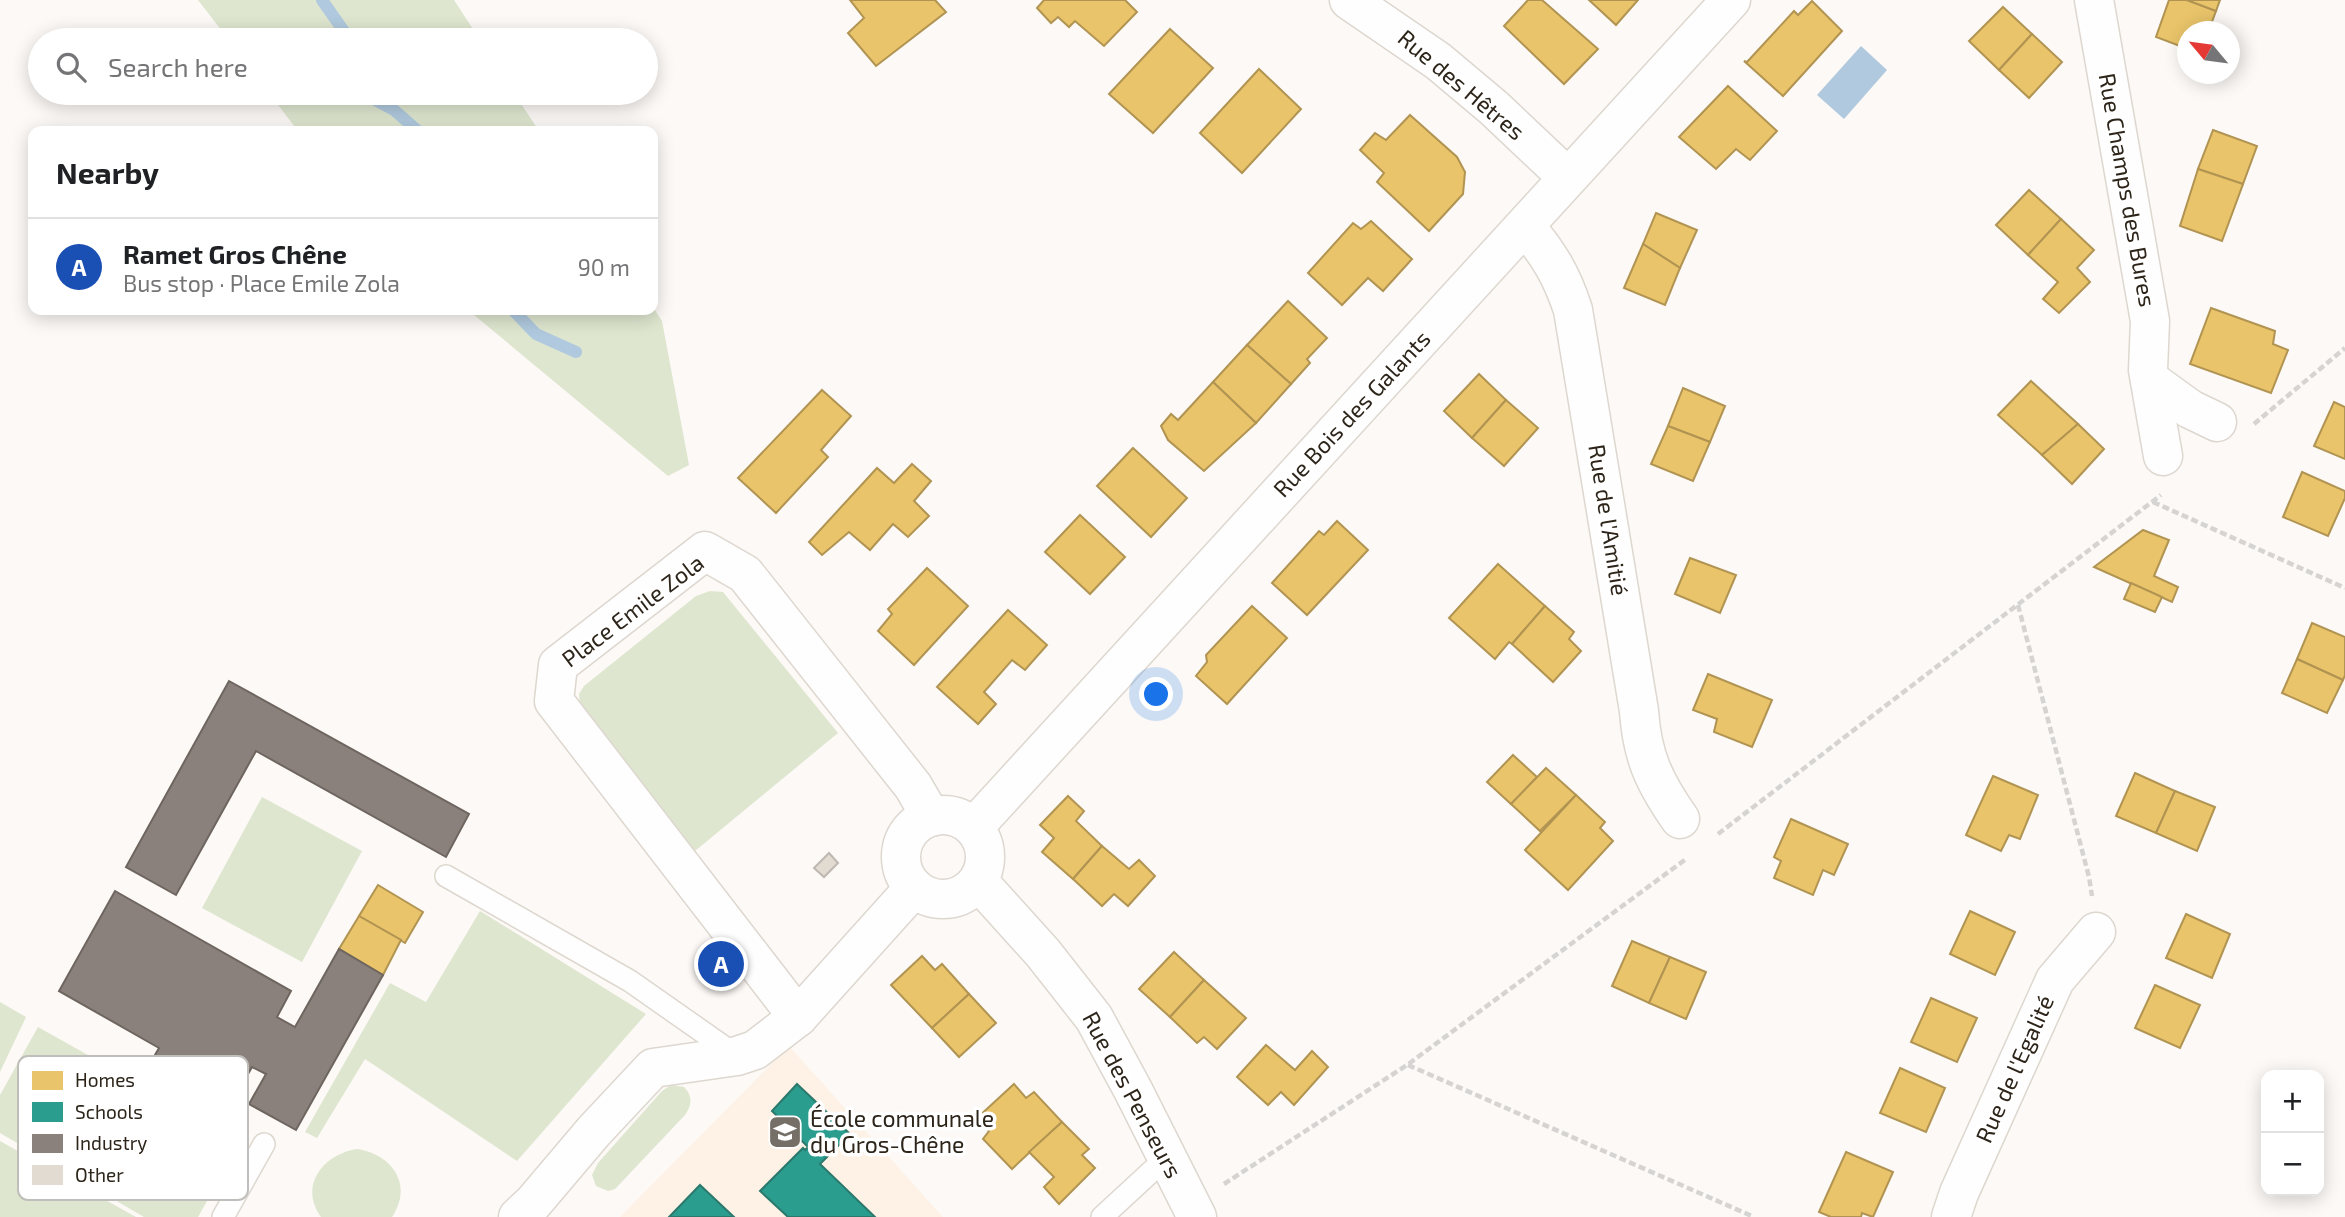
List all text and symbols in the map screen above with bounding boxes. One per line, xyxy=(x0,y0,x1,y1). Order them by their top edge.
north arrow xyxy=(2177,21,2240,84)
street label: Rue des Hêtres xyxy=(1393,23,1531,145)
search box xyxy=(28,28,658,105)
icon: search xyxy=(52,48,90,86)
text: Search here xyxy=(108,51,248,82)
street label: Rue Champs des Bures xyxy=(2094,71,2162,309)
text: Nearby xyxy=(56,154,159,190)
text: Ramet Gros Chêne xyxy=(123,238,347,269)
text: A xyxy=(71,253,87,281)
text: 90 m xyxy=(578,253,630,281)
text: Bus stop · Place Emile Zola xyxy=(123,269,400,297)
street label: Rue Bois des Galants xyxy=(1267,324,1436,502)
street label: Rue de l'Amitié xyxy=(1583,442,1635,597)
street label: Place Emile Zola xyxy=(556,548,709,673)
your location xyxy=(1139,677,1173,711)
pin: A xyxy=(698,938,744,990)
street label: Rue de l'Egalité xyxy=(1969,990,2059,1147)
street label: Rue des Penseurs xyxy=(1077,1007,1189,1182)
legend xyxy=(18,1056,248,1200)
text: Homes xyxy=(75,1068,135,1091)
map controls xyxy=(2261,1070,2324,1196)
button: + xyxy=(2261,1070,2324,1133)
text: Schools xyxy=(75,1100,143,1123)
place label: École communale du Gros-Chêne xyxy=(810,1104,994,1158)
school or university icon: École communale du Gros-Chêne xyxy=(766,1113,804,1151)
text: Industry xyxy=(75,1131,147,1154)
button: − xyxy=(2261,1133,2324,1196)
text: Other xyxy=(75,1163,124,1186)

